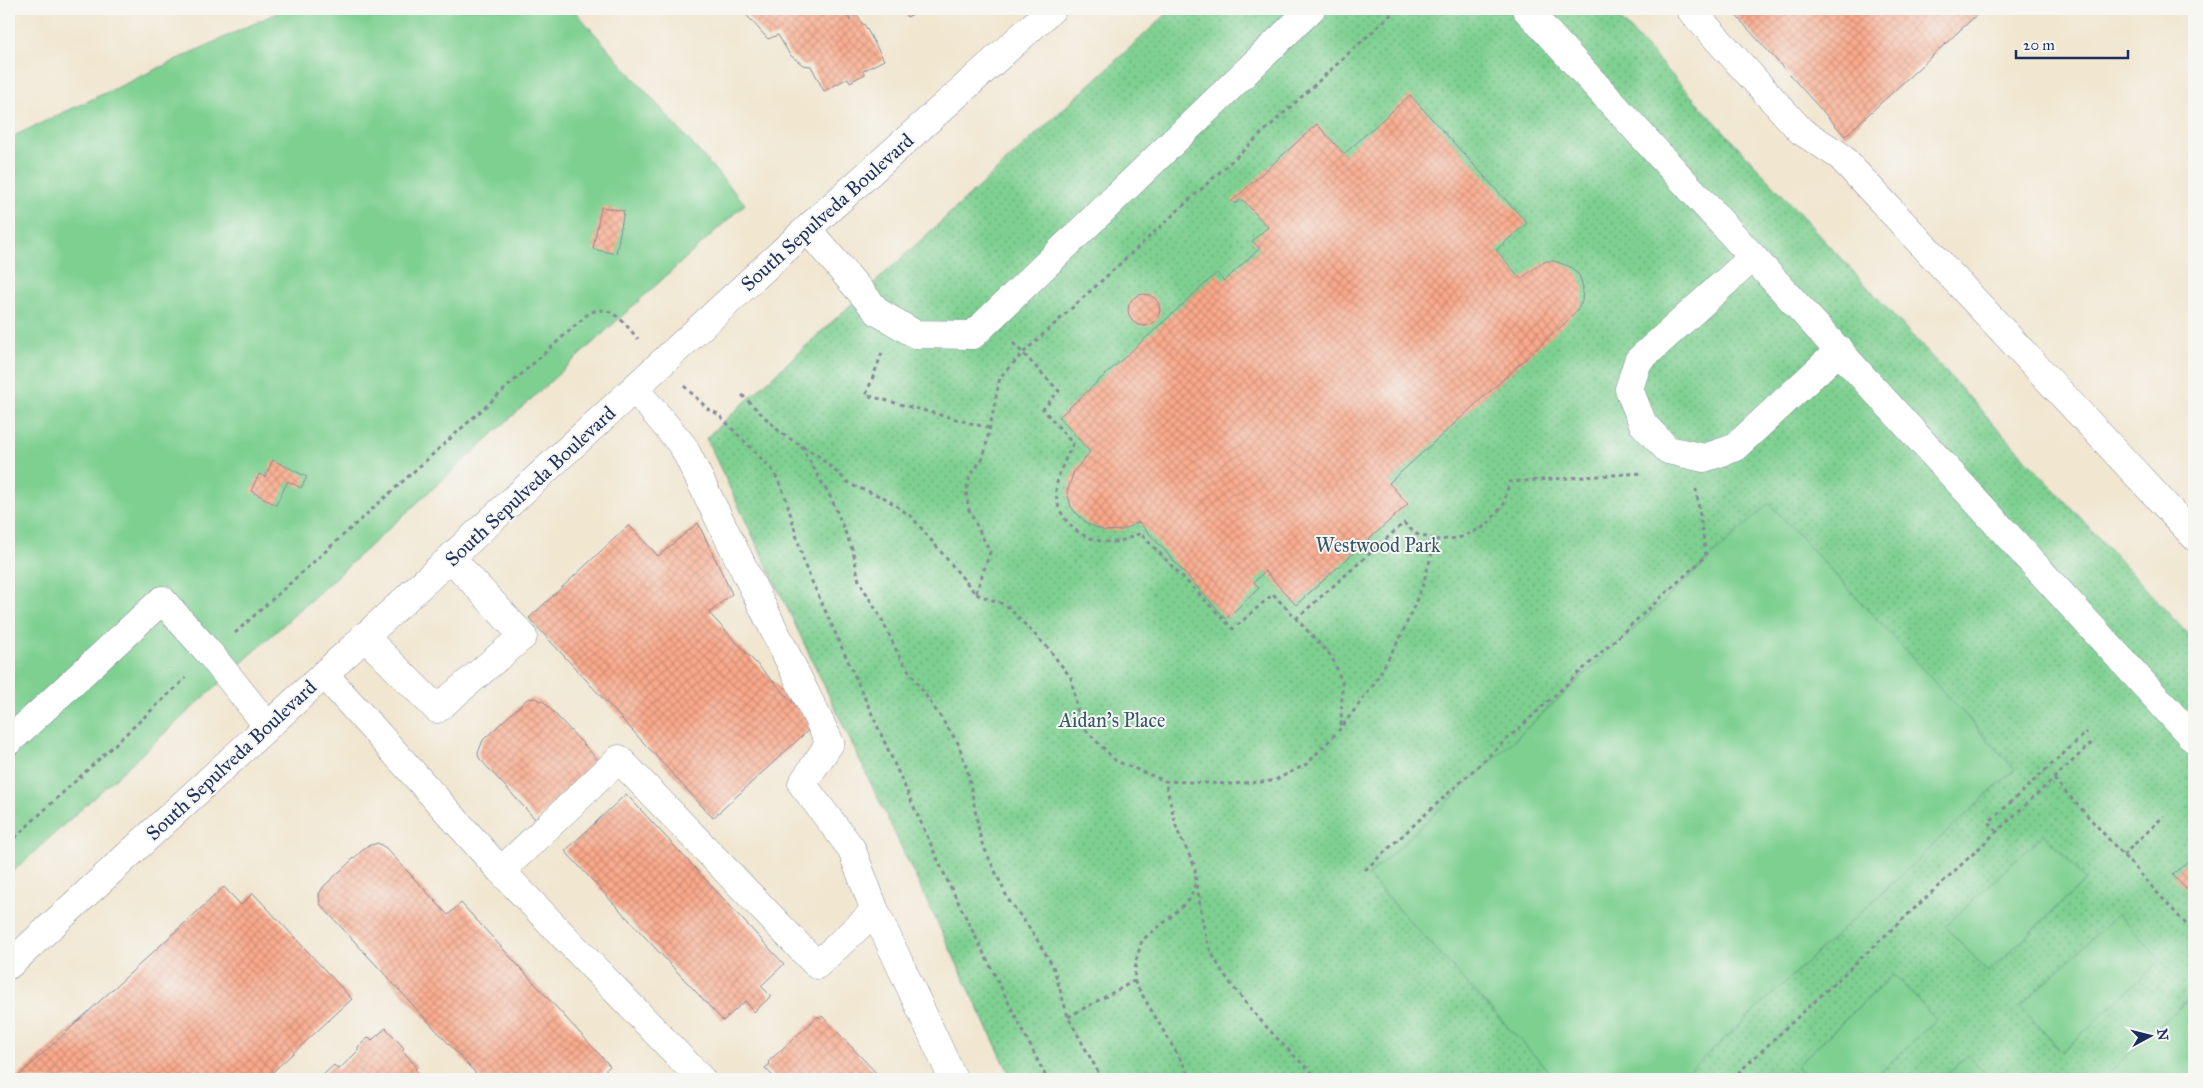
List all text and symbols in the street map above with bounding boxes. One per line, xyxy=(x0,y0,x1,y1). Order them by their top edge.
scale bar xyxy=(2016,28,2128,60)
text: 20 m xyxy=(2023,36,2055,54)
street label: South Sepulveda Boulevard xyxy=(736,128,918,296)
street label: South Sepulveda Boulevard xyxy=(440,401,620,571)
park label: Westwood Park xyxy=(1316,533,1441,557)
street label: South Sepulveda Boulevard xyxy=(141,675,321,845)
park label: Aidan's Place xyxy=(1058,708,1165,732)
north arrow xyxy=(2126,1010,2176,1060)
text: N xyxy=(2153,1028,2172,1042)

